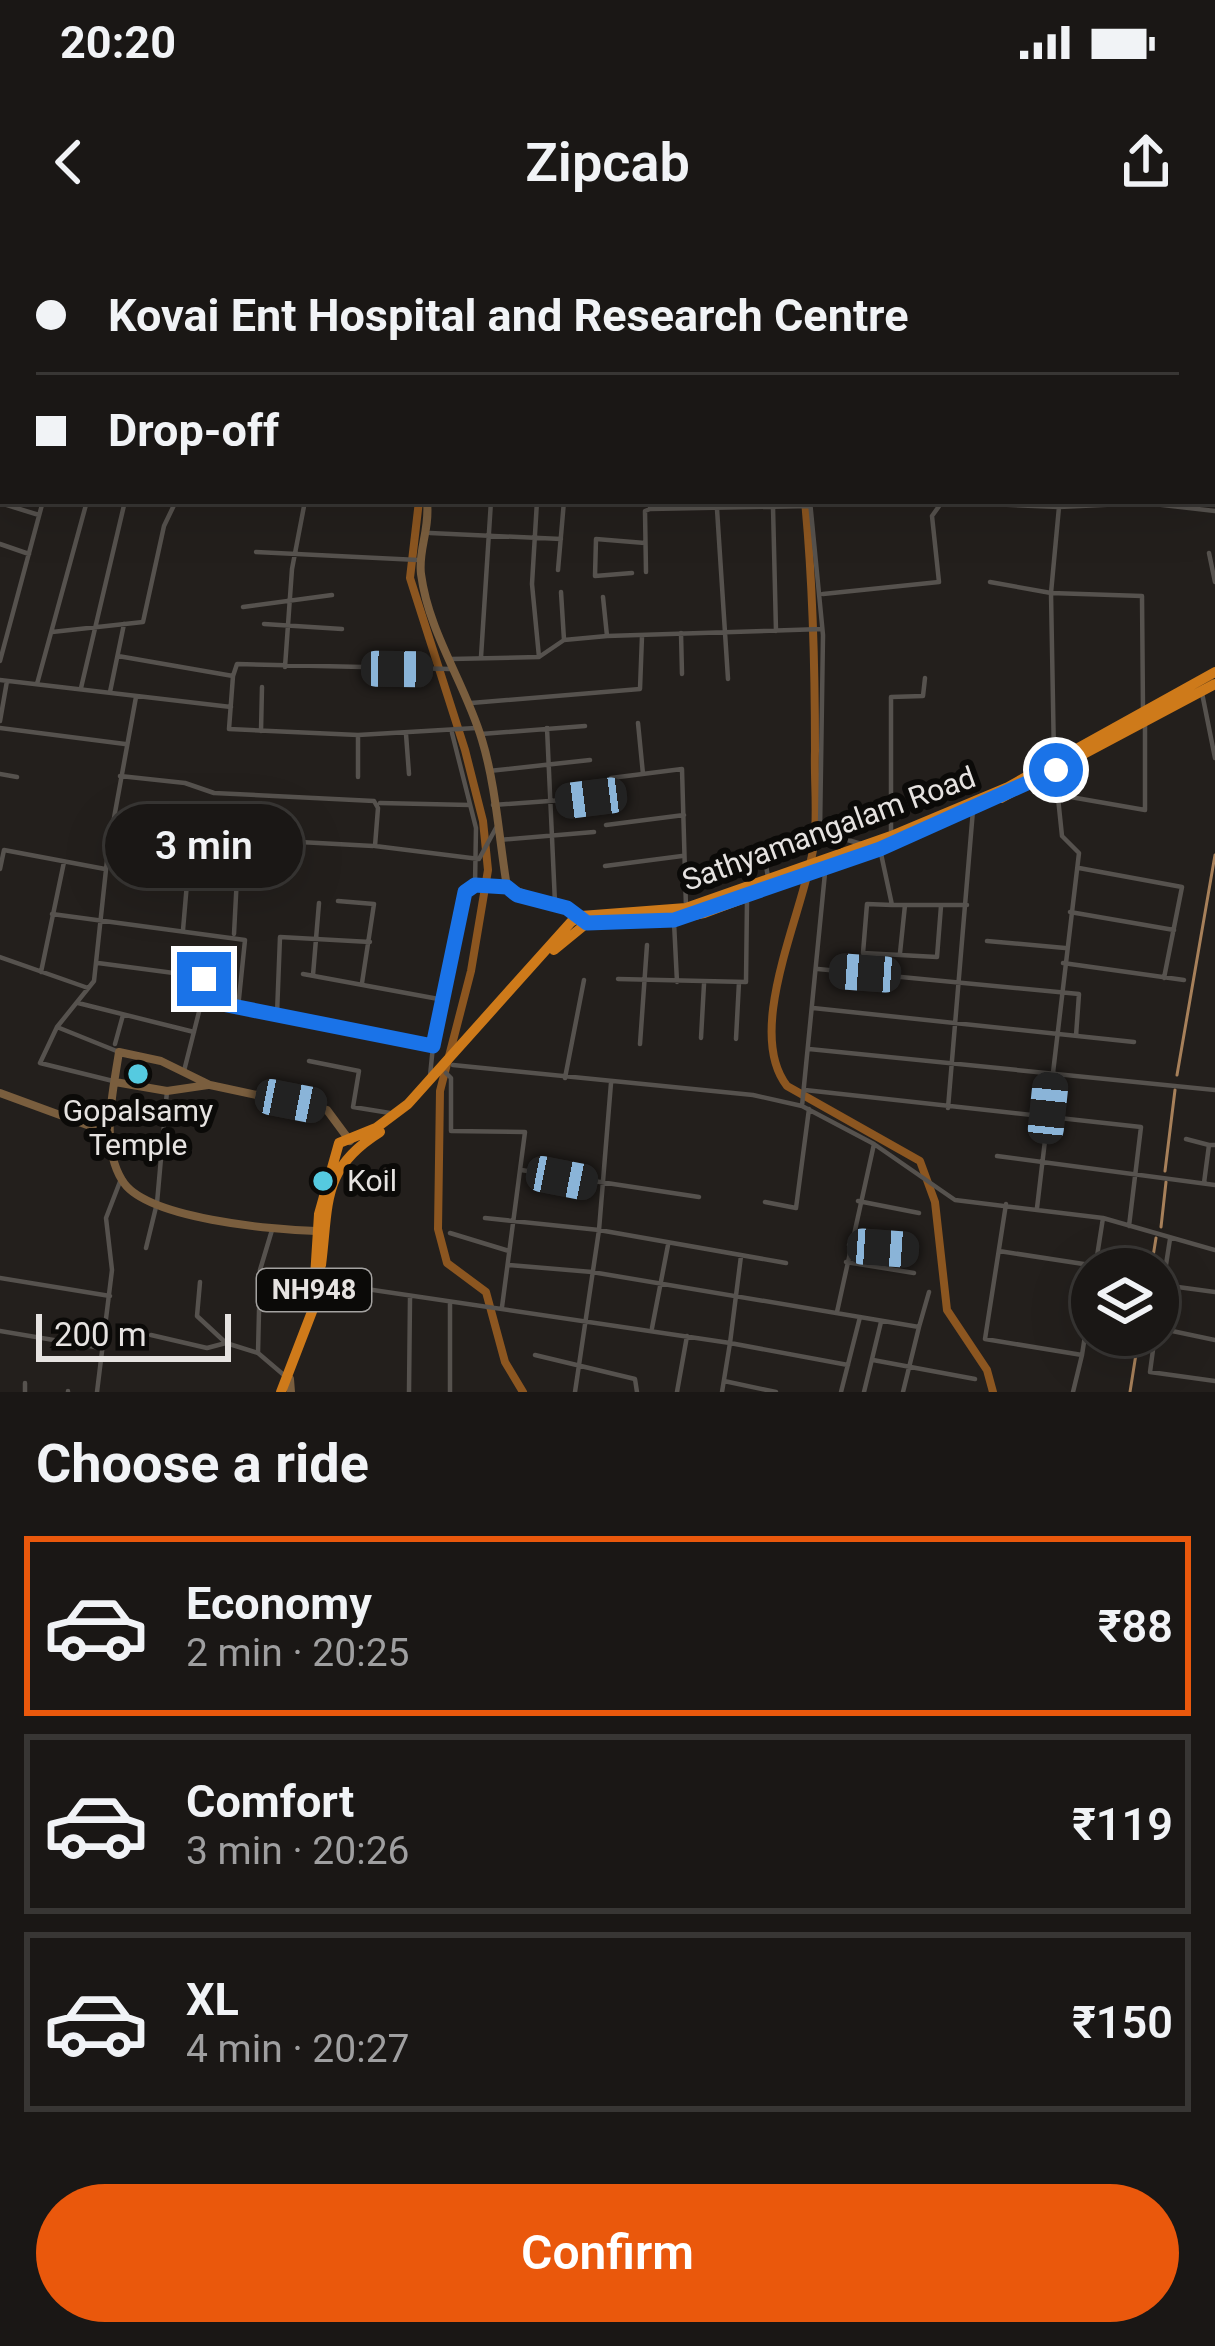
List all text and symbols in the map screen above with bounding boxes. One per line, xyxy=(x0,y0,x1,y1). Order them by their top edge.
text: 20:20 xyxy=(60,16,176,69)
icon: back xyxy=(36,129,102,195)
icon: share xyxy=(1113,129,1179,195)
text: Zipcab xyxy=(525,131,690,194)
text: Kovai Ent Hospital and Research Centre xyxy=(108,289,909,342)
text: Drop-off xyxy=(108,404,279,457)
car xyxy=(361,650,433,688)
route start xyxy=(1029,743,1083,797)
street label: Sathyamangalam Road xyxy=(678,759,980,898)
car xyxy=(553,776,629,820)
callout: 3 min xyxy=(105,805,303,889)
text: 3 min xyxy=(155,823,253,869)
route end xyxy=(177,952,231,1006)
car xyxy=(828,953,902,993)
marker: Gopalsamy Temple xyxy=(125,1061,151,1087)
car xyxy=(1026,1070,1070,1146)
car xyxy=(252,1076,330,1126)
place label: Gopalsamy Temple xyxy=(63,1093,213,1162)
car xyxy=(523,1153,601,1203)
place label: Koil xyxy=(347,1163,397,1198)
marker: Koil xyxy=(310,1168,336,1194)
car xyxy=(846,1228,920,1268)
map controls xyxy=(1071,1248,1179,1356)
button: layers xyxy=(1071,1248,1179,1356)
road number: NH948 xyxy=(257,1269,371,1311)
scale bar xyxy=(36,1308,231,1361)
text: 200 m xyxy=(54,1315,147,1354)
text: Choose a ride xyxy=(36,1432,369,1495)
icon: car xyxy=(42,1572,150,1680)
text: Economy xyxy=(186,1577,372,1630)
text: ₹88 xyxy=(1098,1600,1173,1653)
text: 2 min · 20:25 xyxy=(186,1630,409,1676)
icon: car xyxy=(42,1770,150,1878)
text: Comfort xyxy=(186,1775,354,1828)
text: ₹119 xyxy=(1072,1798,1173,1851)
text: 3 min · 20:26 xyxy=(186,1828,409,1874)
icon: car xyxy=(42,1968,150,2076)
text: XL xyxy=(186,1973,239,2026)
text: ₹150 xyxy=(1072,1996,1173,2049)
text: 4 min · 20:27 xyxy=(186,2026,409,2072)
button: Confirm xyxy=(36,2184,1179,2322)

